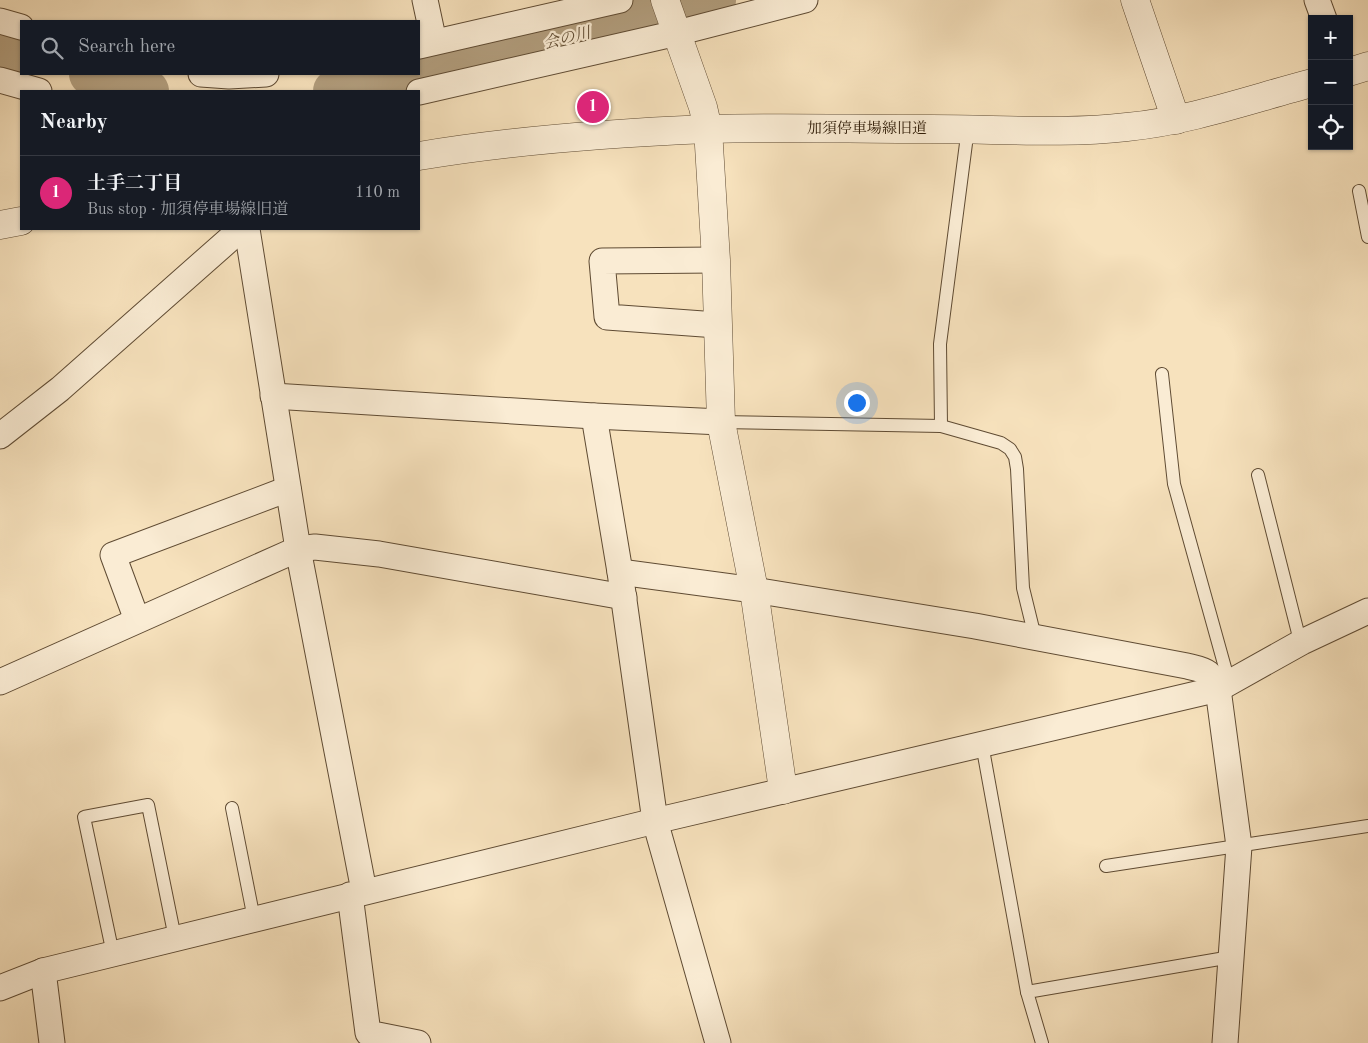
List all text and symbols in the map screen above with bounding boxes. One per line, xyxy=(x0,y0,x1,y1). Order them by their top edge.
map controls xyxy=(1308,15,1353,150)
button: + xyxy=(1308,15,1353,60)
search box xyxy=(20,20,420,75)
water label: 会の川 xyxy=(541,23,594,53)
icon: search xyxy=(38,34,66,62)
text: Search here xyxy=(78,38,175,57)
button: − xyxy=(1308,60,1353,105)
pin: 1 xyxy=(577,88,609,126)
button: locate xyxy=(1308,105,1353,150)
text: Nearby xyxy=(40,112,108,133)
street label: 加須停車場線旧道 xyxy=(807,120,927,137)
text: 土手二丁目 xyxy=(87,175,182,194)
text: 1 xyxy=(51,185,61,201)
text: 110 m xyxy=(355,185,400,201)
text: Bus stop · 加須停車場線旧道 xyxy=(87,202,288,218)
your location xyxy=(844,390,870,416)

